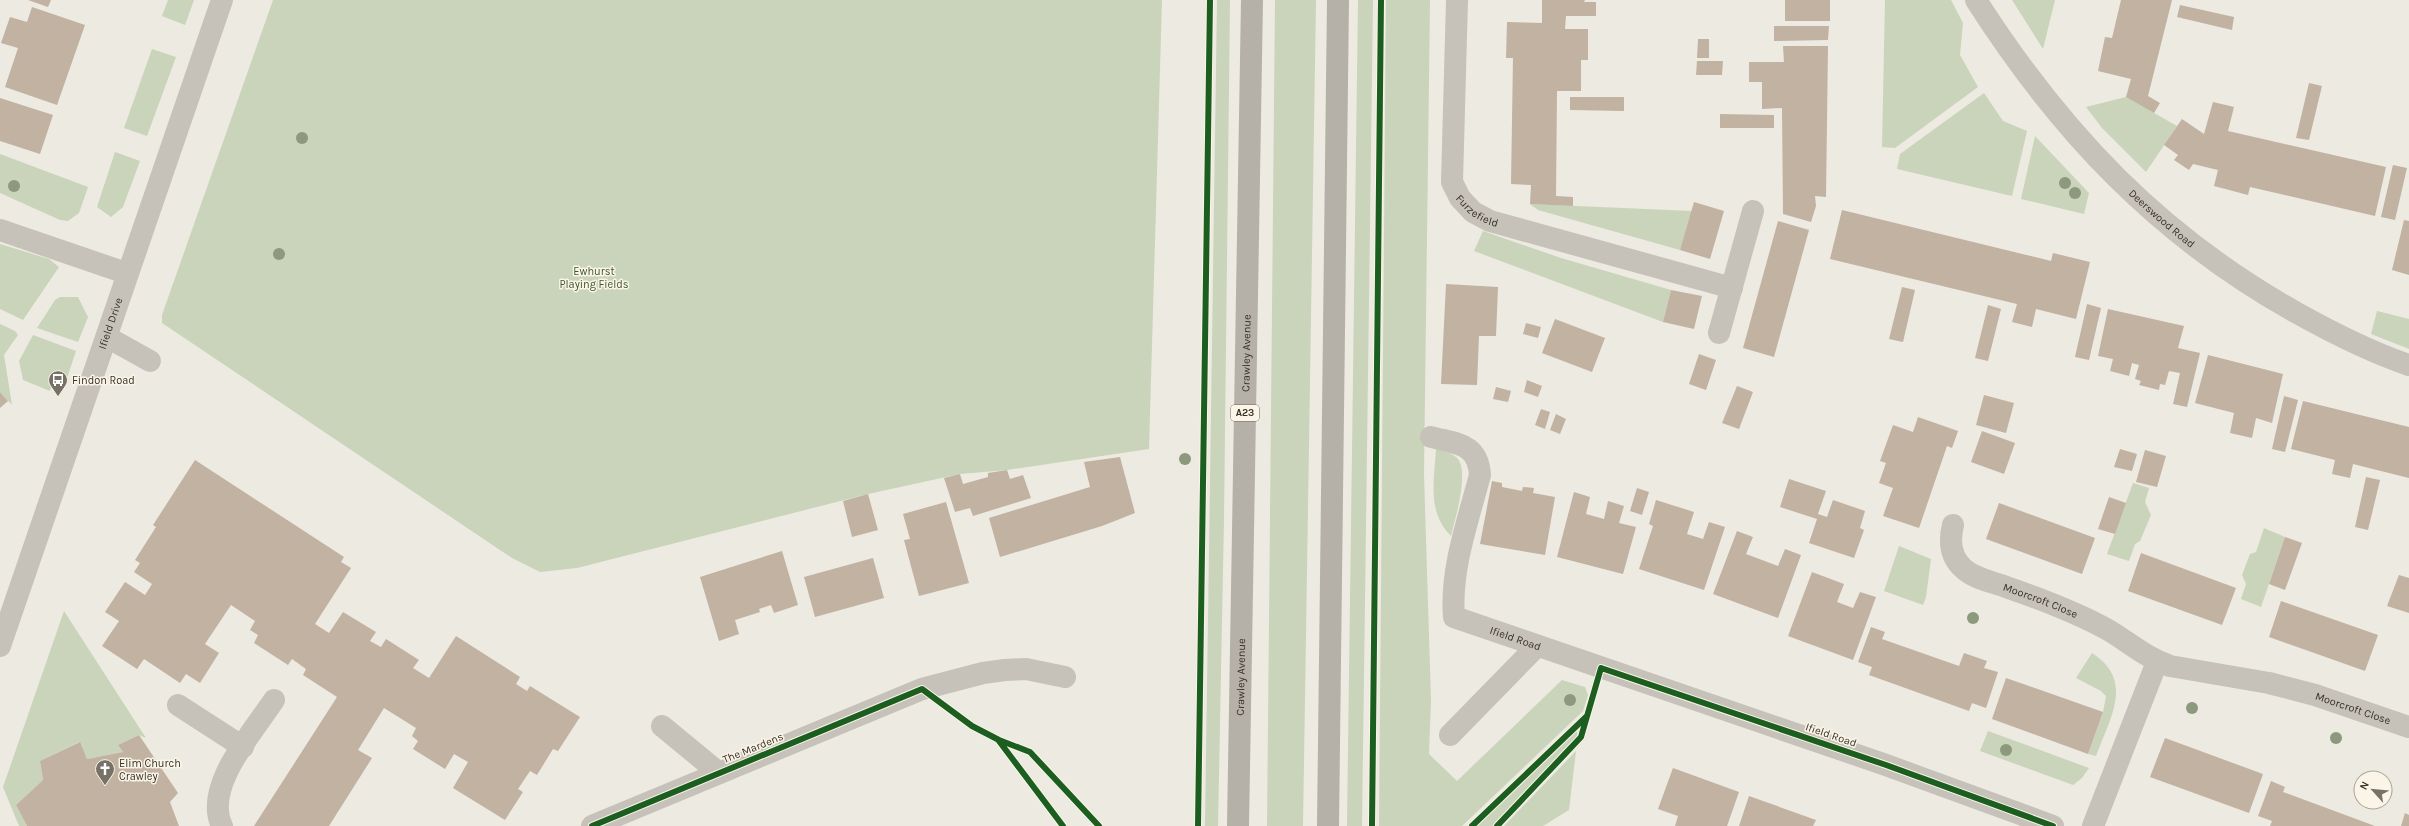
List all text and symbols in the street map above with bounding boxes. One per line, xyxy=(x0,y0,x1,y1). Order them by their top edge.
street label: Deerswood Road xyxy=(2126,186,2198,250)
street label: Furzefield xyxy=(1453,192,1500,230)
park label: Ewhurst Playing Fields xyxy=(559,265,629,291)
street label: Ifield Drive xyxy=(95,295,125,351)
street label: Crawley Avenue xyxy=(1239,314,1253,392)
bus stop icon: Findon Road xyxy=(47,369,69,397)
place label: Findon Road xyxy=(72,374,135,387)
road number: A23 xyxy=(1231,405,1259,421)
street label: Moorcroft Close xyxy=(2002,580,2080,621)
street label: Ifield Road xyxy=(1488,623,1543,653)
street label: Crawley Avenue xyxy=(1233,638,1248,716)
street label: Moorcroft Close xyxy=(2314,689,2393,727)
street label: Ifield Road xyxy=(1804,720,1858,750)
street label: The Mardens xyxy=(721,730,785,766)
place label: Elim Church Crawley xyxy=(119,757,181,783)
church icon: Elim Church Crawley xyxy=(94,758,116,786)
north arrow xyxy=(2353,770,2393,810)
text: N xyxy=(2357,779,2372,792)

